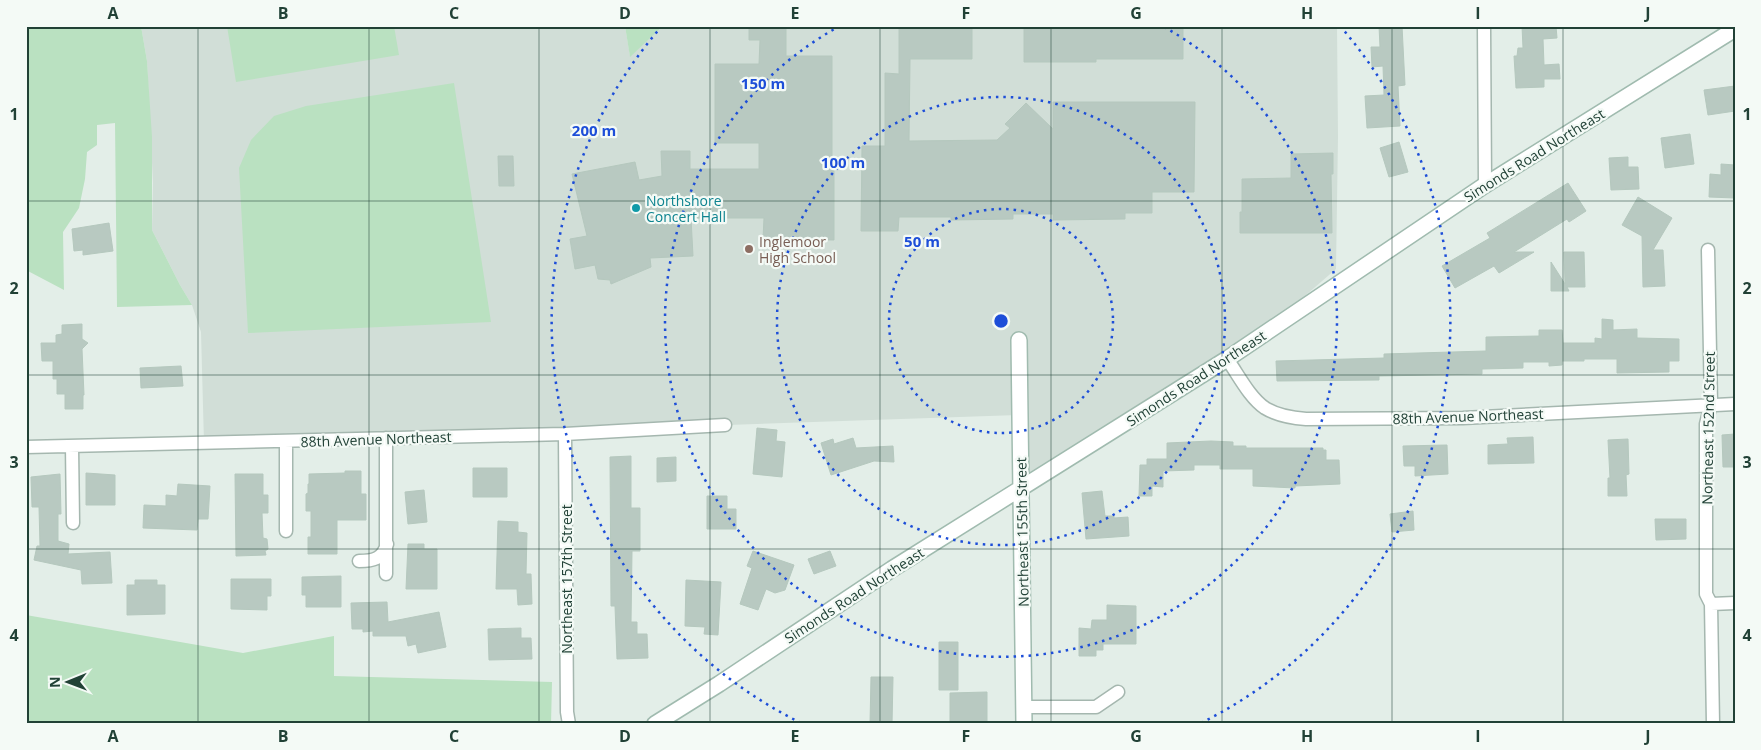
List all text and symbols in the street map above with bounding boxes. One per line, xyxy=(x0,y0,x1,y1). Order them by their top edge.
text: A xyxy=(107,2,119,24)
text: B xyxy=(278,2,288,24)
text: C xyxy=(449,2,459,24)
text: D xyxy=(619,2,631,24)
text: E xyxy=(791,2,800,24)
text: F xyxy=(962,2,970,24)
text: G xyxy=(1130,2,1142,24)
text: H xyxy=(1301,2,1313,24)
text: I xyxy=(1475,2,1481,24)
text: J xyxy=(1643,2,1651,24)
text: 150 m xyxy=(741,73,785,93)
text: 1 xyxy=(9,103,19,125)
text: 1 xyxy=(1742,103,1752,125)
street label: Simonds Road Northeast xyxy=(1460,104,1608,206)
text: 200 m xyxy=(572,120,616,140)
text: 100 m xyxy=(821,152,865,172)
place label: Northshore Concert Hall xyxy=(646,191,726,226)
marker: Northshore Concert Hall xyxy=(630,202,642,214)
text: 50 m xyxy=(904,231,940,251)
place label: Inglemoor High School xyxy=(759,232,836,267)
marker: Inglemoor High School xyxy=(743,243,755,255)
text: 2 xyxy=(9,277,19,299)
text: 2 xyxy=(1742,277,1752,299)
centre of rings xyxy=(992,312,1010,330)
street label: Simonds Road Northeast xyxy=(1123,326,1269,430)
street label: Northeast 152nd Street xyxy=(1697,351,1719,505)
street label: 88th Avenue Northeast xyxy=(1392,404,1544,428)
street label: 88th Avenue Northeast xyxy=(300,427,452,451)
text: 3 xyxy=(9,451,19,473)
text: 3 xyxy=(1742,451,1752,473)
street label: Northeast 155th Street xyxy=(1011,457,1033,607)
street label: Northeast 157th Street xyxy=(557,504,576,654)
street label: Simonds Road Northeast xyxy=(781,543,927,647)
text: 4 xyxy=(9,624,19,646)
text: 4 xyxy=(1742,624,1752,646)
north arrow xyxy=(42,658,92,708)
text: N xyxy=(45,676,64,688)
text: A xyxy=(107,725,119,747)
text: B xyxy=(278,725,288,747)
text: C xyxy=(449,725,459,747)
text: D xyxy=(619,725,631,747)
text: E xyxy=(791,725,800,747)
text: F xyxy=(962,725,970,747)
text: G xyxy=(1130,725,1142,747)
text: H xyxy=(1301,725,1313,747)
text: I xyxy=(1475,725,1481,747)
text: J xyxy=(1643,725,1651,747)

